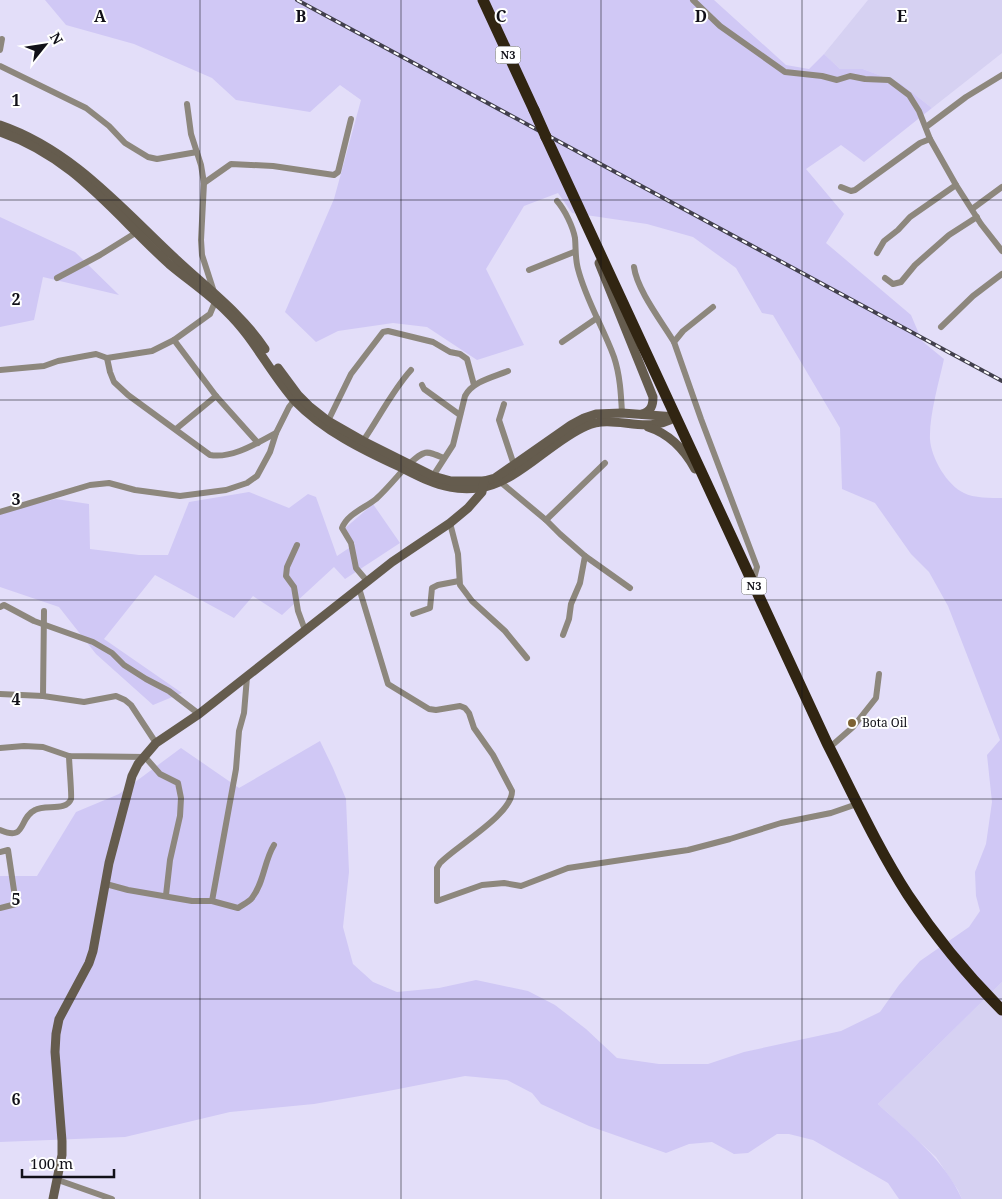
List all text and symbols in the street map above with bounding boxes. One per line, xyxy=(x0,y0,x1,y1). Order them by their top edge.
text: A xyxy=(94,5,107,27)
text: B xyxy=(296,5,307,27)
text: C xyxy=(496,5,507,27)
text: D xyxy=(695,5,707,27)
text: E xyxy=(897,5,907,27)
north arrow xyxy=(20,20,70,70)
text: N xyxy=(46,29,68,48)
road number: N3 xyxy=(496,46,520,64)
text: 1 xyxy=(11,89,21,111)
text: 2 xyxy=(11,288,21,310)
text: 3 xyxy=(11,488,21,510)
road number: N3 xyxy=(742,578,766,594)
text: 4 xyxy=(11,688,21,710)
place label: Bota Oil xyxy=(862,714,908,731)
marker: Bota Oil xyxy=(846,717,858,729)
text: 5 xyxy=(11,888,21,910)
text: 6 xyxy=(11,1088,21,1110)
scale bar xyxy=(22,1146,115,1178)
text: 100 m xyxy=(30,1153,73,1173)

